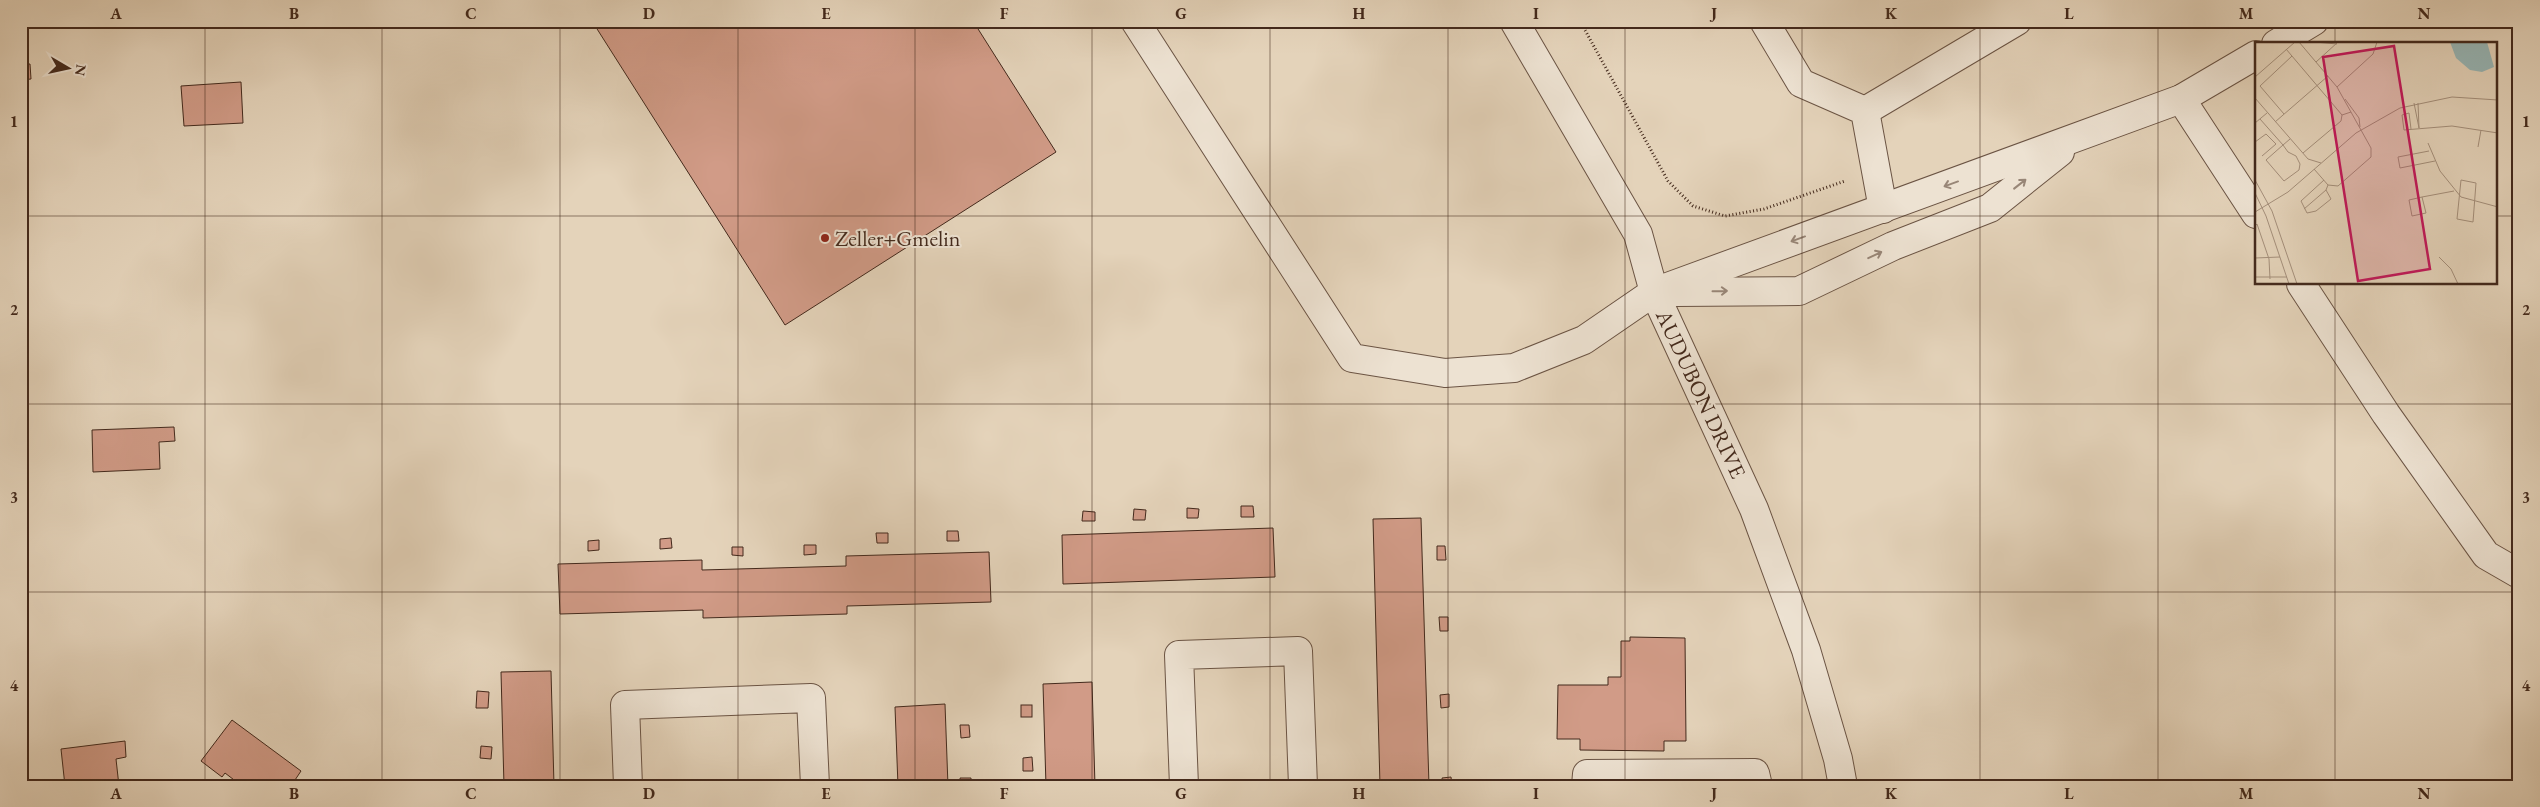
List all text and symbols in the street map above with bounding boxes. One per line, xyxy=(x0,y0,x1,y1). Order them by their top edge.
text: A xyxy=(109,3,122,24)
text: B xyxy=(289,3,299,24)
text: C xyxy=(465,3,477,24)
text: D xyxy=(643,3,655,24)
text: E xyxy=(821,3,831,24)
text: F xyxy=(1000,3,1009,24)
text: G xyxy=(1175,3,1187,24)
text: H xyxy=(1353,3,1366,24)
text: I xyxy=(1533,3,1539,24)
text: J xyxy=(1709,3,1717,24)
text: K xyxy=(1885,3,1898,24)
text: L xyxy=(2064,3,2074,24)
text: M xyxy=(2239,3,2254,24)
text: N xyxy=(2418,3,2431,24)
north arrow xyxy=(42,42,92,92)
inset map xyxy=(2255,42,2498,285)
text: N xyxy=(71,63,91,78)
text: 1 xyxy=(10,111,18,132)
text: 1 xyxy=(2522,111,2530,132)
one-way arrow xyxy=(2013,179,2026,190)
one-way arrow xyxy=(1944,180,1959,189)
place label: Zeller+Gmelin xyxy=(835,224,961,253)
marker: Zeller+Gmelin xyxy=(819,232,831,244)
one-way arrow xyxy=(1791,235,1807,244)
one-way arrow xyxy=(1867,250,1882,259)
one-way arrow xyxy=(1712,286,1728,296)
text: 2 xyxy=(10,299,19,320)
text: 2 xyxy=(2522,299,2531,320)
street label: AUDUBON DRIVE xyxy=(1649,304,1753,483)
text: 3 xyxy=(10,487,18,508)
text: 3 xyxy=(2522,487,2530,508)
text: 4 xyxy=(10,675,19,696)
text: 4 xyxy=(2522,675,2531,696)
text: A xyxy=(109,783,122,804)
text: B xyxy=(289,783,299,804)
text: C xyxy=(465,783,477,804)
text: D xyxy=(643,783,655,804)
text: E xyxy=(821,783,831,804)
text: F xyxy=(1000,783,1009,804)
text: G xyxy=(1175,783,1187,804)
text: H xyxy=(1353,783,1366,804)
text: I xyxy=(1533,783,1539,804)
text: J xyxy=(1709,783,1717,804)
text: K xyxy=(1885,783,1898,804)
text: L xyxy=(2064,783,2074,804)
text: M xyxy=(2239,783,2254,804)
text: N xyxy=(2418,783,2431,804)

